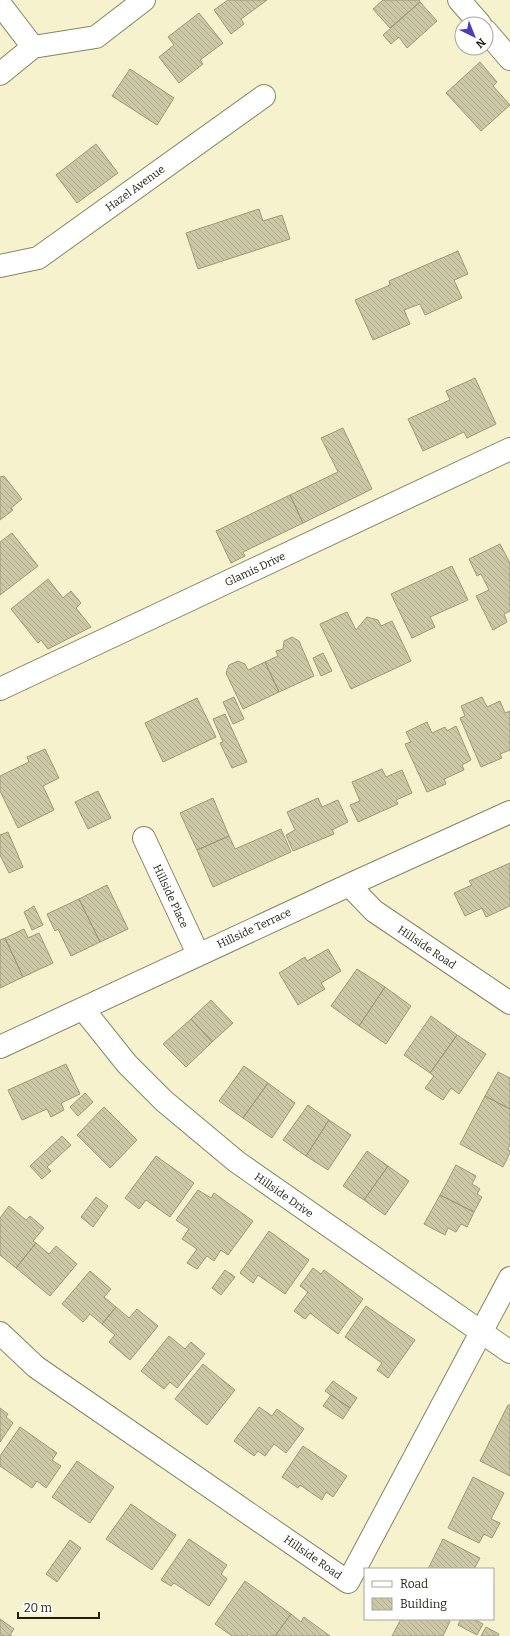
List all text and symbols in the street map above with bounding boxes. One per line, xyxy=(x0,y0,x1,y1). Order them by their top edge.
north arrow xyxy=(454,16,494,56)
text: N xyxy=(473,35,488,51)
street label: Hazel Avenue xyxy=(103,163,167,214)
street label: Glamis Drive xyxy=(223,550,288,589)
street label: Hillside Place xyxy=(150,862,191,930)
street label: Hillside Terrace xyxy=(215,906,293,951)
street label: Hillside Road xyxy=(395,923,459,972)
street label: Hillside Drive xyxy=(252,1170,316,1220)
street label: Hillside Road xyxy=(281,1533,344,1582)
legend xyxy=(364,1568,494,1620)
text: Road xyxy=(400,1577,428,1591)
scale bar xyxy=(18,1594,99,1620)
text: Building xyxy=(400,1597,447,1611)
text: 20 m xyxy=(24,1601,53,1615)

